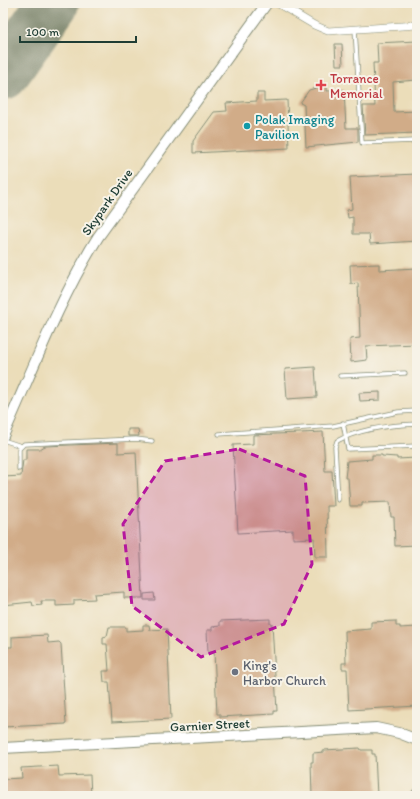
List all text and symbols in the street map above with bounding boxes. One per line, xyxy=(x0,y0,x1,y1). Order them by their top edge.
scale bar xyxy=(20,18,136,44)
text: 100 m xyxy=(26,25,59,39)
place label: Torrance Memorial xyxy=(330,71,383,101)
marker: Torrance Memorial xyxy=(315,79,327,91)
place label: Polak Imaging Pavilion xyxy=(255,112,335,142)
marker: Polak Imaging Pavilion xyxy=(242,121,252,131)
street label: Skypark Drive xyxy=(79,166,135,238)
place label: King's Harbor Church xyxy=(243,658,326,688)
marker: King's Harbor Church xyxy=(230,667,240,677)
street label: Garnier Street xyxy=(170,715,250,735)

